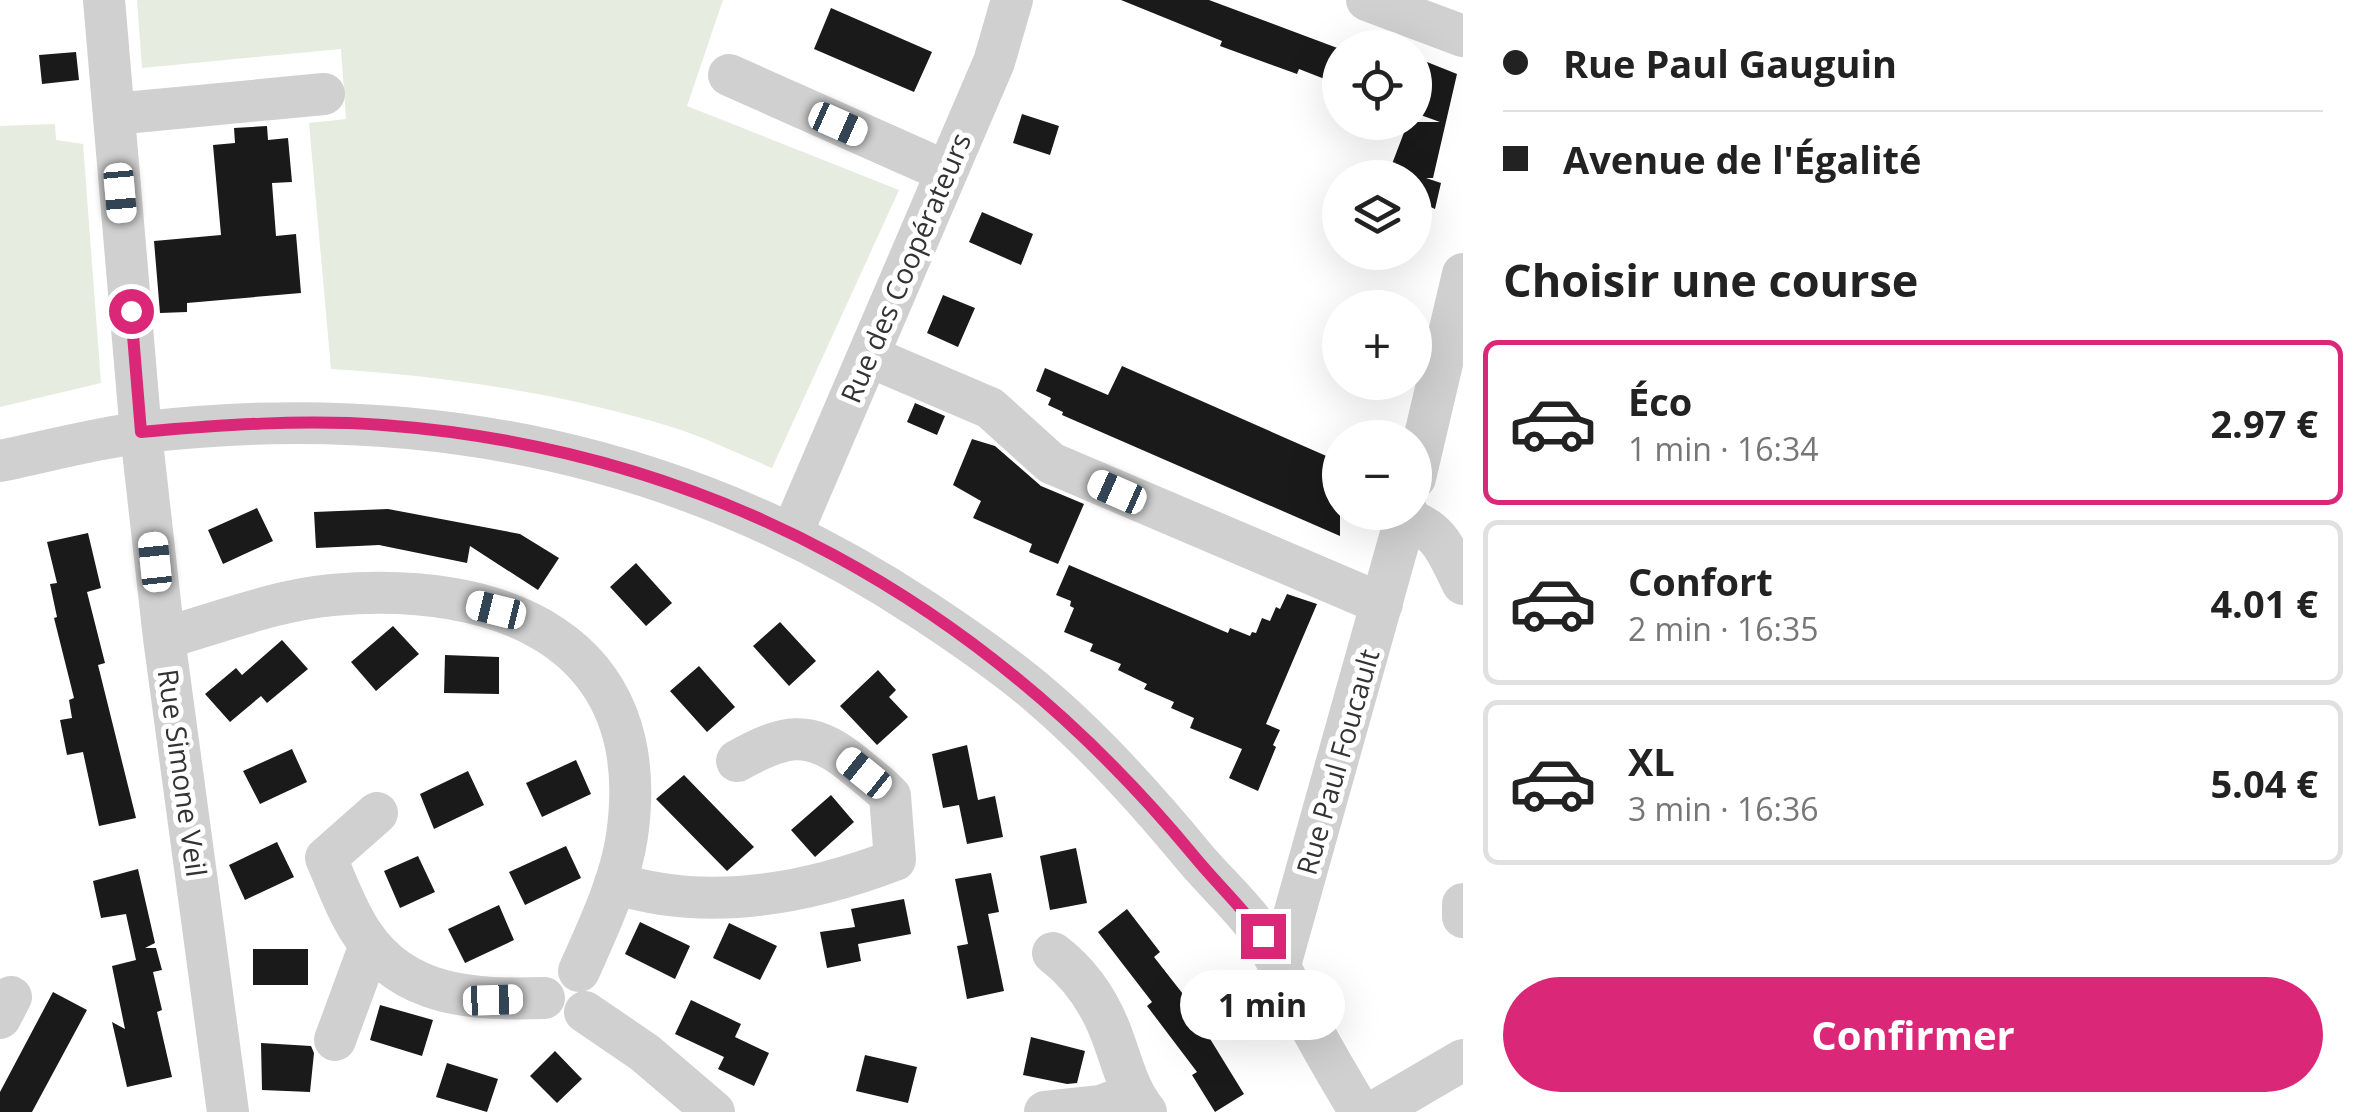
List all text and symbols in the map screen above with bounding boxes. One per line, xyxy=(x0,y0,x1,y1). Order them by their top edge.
map controls xyxy=(1322,30,1432,530)
button: locate xyxy=(1322,30,1432,140)
text: Rue Paul Gauguin xyxy=(1563,37,1897,89)
car xyxy=(804,98,872,150)
street label: Rue des Coopérateurs xyxy=(831,127,979,408)
text: Avenue de l'Égalité xyxy=(1563,133,1921,185)
button: layers xyxy=(1322,160,1432,270)
car xyxy=(102,162,138,224)
text: Choisir une course xyxy=(1503,249,1918,310)
route start xyxy=(109,289,154,334)
button: + xyxy=(1322,290,1432,400)
text: Éco xyxy=(1628,375,1692,427)
icon: car xyxy=(1508,378,1598,468)
text: 2.97 € xyxy=(2210,397,2318,449)
button: − xyxy=(1322,420,1432,530)
text: 1 min · 16:34 xyxy=(1628,427,1819,470)
car xyxy=(1083,466,1151,518)
car xyxy=(137,531,173,593)
text: Confort xyxy=(1628,555,1773,607)
icon: car xyxy=(1508,558,1598,648)
text: 4.01 € xyxy=(2210,577,2318,629)
car xyxy=(463,588,529,632)
text: 2 min · 16:35 xyxy=(1628,607,1819,650)
street label: Rue Paul Foucault xyxy=(1287,644,1387,879)
street label: Rue Simone Veil xyxy=(150,667,216,879)
text: XL xyxy=(1628,735,1675,787)
icon: car xyxy=(1508,738,1598,828)
car xyxy=(831,742,897,804)
text: 5.04 € xyxy=(2210,757,2318,809)
text: 3 min · 16:36 xyxy=(1628,787,1819,830)
route end xyxy=(1241,914,1286,959)
callout: 1 min xyxy=(1180,971,1346,1041)
button: Confirmer xyxy=(1503,977,2323,1092)
text: 1 min xyxy=(1218,983,1307,1026)
car xyxy=(462,984,524,1016)

